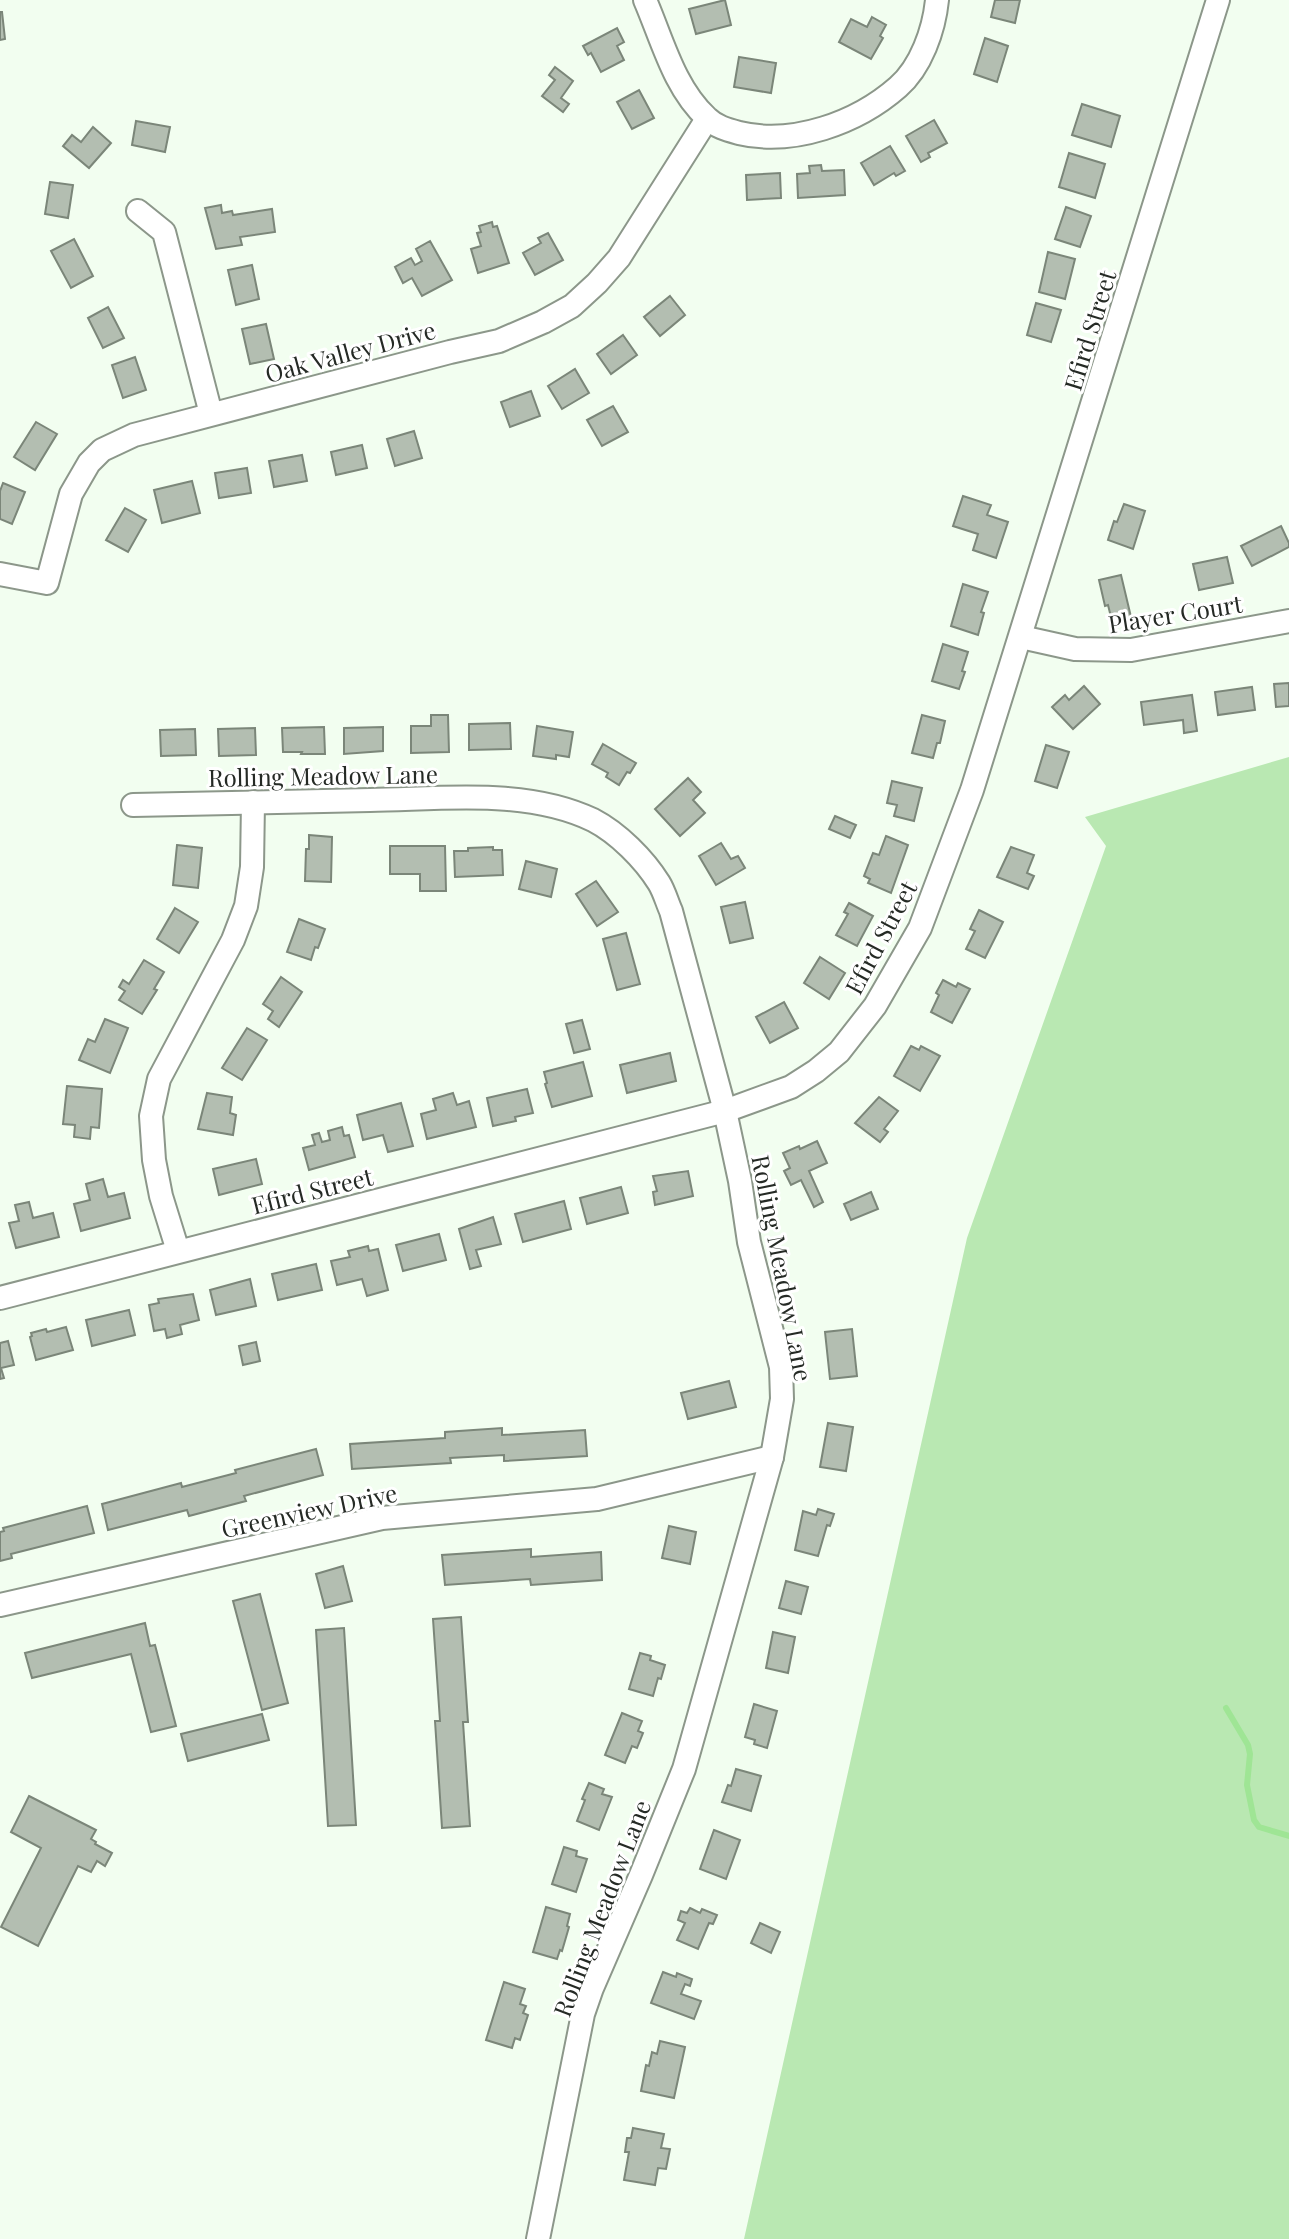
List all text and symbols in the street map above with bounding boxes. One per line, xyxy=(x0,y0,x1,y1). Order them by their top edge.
street label: Efird Street xyxy=(1056,266,1123,394)
street label: Oak Valley Drive xyxy=(261,313,439,389)
street label: Player Court xyxy=(1106,587,1245,639)
street label: Rolling Meadow Lane xyxy=(208,757,438,793)
street label: Efird Street xyxy=(837,874,923,999)
street label: Rolling Meadow Lane xyxy=(745,1152,821,1384)
street label: Efird Street xyxy=(248,1159,377,1221)
street label: Greenview Drive xyxy=(218,1476,400,1544)
street label: Rolling Meadow Lane xyxy=(545,1795,657,2021)

